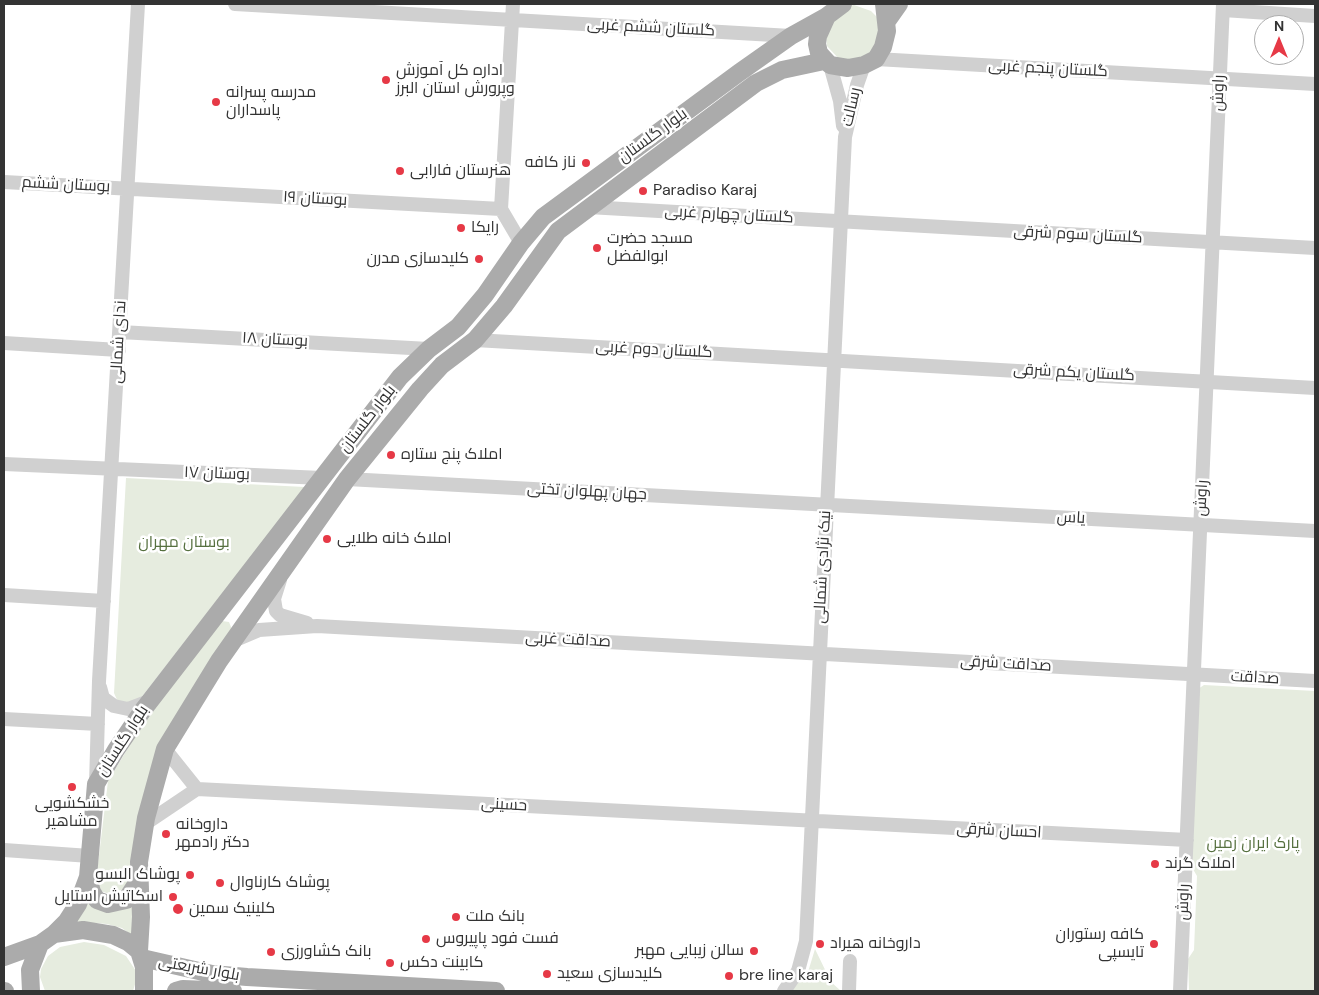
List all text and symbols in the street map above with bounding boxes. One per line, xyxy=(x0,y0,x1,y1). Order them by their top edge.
street label: گلستان ششم غربی xyxy=(586,15,716,41)
north arrow xyxy=(1254,15,1304,65)
text: N xyxy=(1274,17,1284,35)
street label: گلستان پنجم غربی xyxy=(988,56,1108,82)
place label: اداره کل آموزش وپرورش استان البرز xyxy=(396,61,515,99)
marker: اداره کل آموزش وپرورش استان البرز xyxy=(380,74,392,86)
street label: راوش xyxy=(1209,74,1229,112)
place label: مدرسه پسرانه پاسداران xyxy=(226,83,316,121)
street label: رسالت xyxy=(838,86,866,128)
marker: مدرسه پسرانه پاسداران xyxy=(210,96,222,108)
street label: بلوار گلستان xyxy=(615,105,691,167)
place label: ناز کافه xyxy=(525,153,576,173)
marker: ناز کافه xyxy=(580,157,592,169)
place label: هنرستان فارابی xyxy=(410,161,511,181)
marker: هنرستان فارابی xyxy=(394,165,406,177)
street label: بوستان ششم xyxy=(21,173,111,197)
place label: Paradiso Karaj xyxy=(653,181,757,201)
marker: Paradiso Karaj xyxy=(637,185,649,197)
street label: بوستان ۱۹ xyxy=(282,188,348,210)
street label: گلستان چهارم غربی xyxy=(664,202,794,228)
place label: رایکا xyxy=(471,218,499,238)
marker: رایکا xyxy=(455,222,467,234)
street label: گلستان سوم شرقی xyxy=(1013,222,1143,248)
place label: مسجد حضرت ابوالفضل xyxy=(607,229,693,267)
marker: مسجد حضرت ابوالفضل xyxy=(591,242,603,254)
place label: کلیدسازی مدرن xyxy=(366,249,469,269)
marker: کلیدسازی مدرن xyxy=(473,253,485,265)
street label: ندای شمالی xyxy=(107,300,131,384)
street label: بوستان ۱۸ xyxy=(242,329,308,351)
street label: گلستان دوم غربی xyxy=(595,337,713,363)
street label: گلستان یکم شرقی xyxy=(1013,360,1135,386)
street label: بلوار گلستان xyxy=(336,381,400,457)
place label: املاک پنج ستاره xyxy=(401,445,503,465)
marker: املاک پنج ستاره xyxy=(385,449,397,461)
street label: بوستان ۱۷ xyxy=(184,463,250,485)
street label: جهان پهلوان تختی xyxy=(527,479,647,505)
street label: راوش xyxy=(1191,479,1213,517)
street label: یاس xyxy=(1056,508,1086,528)
street label: نیک نژادی شمالی xyxy=(810,510,836,624)
place label: املاک خانه طلایی xyxy=(337,529,452,549)
park label: بوستان مهران xyxy=(138,533,230,553)
marker: املاک خانه طلایی xyxy=(321,533,333,545)
street label: صداقت غربی xyxy=(525,628,611,652)
street label: صداقت شرقی xyxy=(960,652,1052,676)
street label: صداقت xyxy=(1230,667,1280,689)
street label: بلوار گلستان xyxy=(93,702,153,780)
marker: خشکشویی مشاهیر xyxy=(66,781,78,793)
place label: خشکشویی مشاهیر xyxy=(35,794,109,832)
street label: حسینی xyxy=(480,794,528,816)
place label: داروخانه دکتر رادمهر xyxy=(176,815,249,853)
street label: احسان شرقی xyxy=(956,819,1042,843)
marker: داروخانه دکتر رادمهر xyxy=(160,828,172,840)
park label: پارک ایران زمین xyxy=(1207,834,1299,854)
place label: املاک گرند xyxy=(1165,854,1236,874)
marker: املاک گرند xyxy=(1149,858,1161,870)
place label: پوشاک البسو xyxy=(95,865,180,885)
marker: پوشاک البسو xyxy=(184,869,196,881)
place label: پوشاک کارناوال xyxy=(230,873,330,893)
marker: پوشاک کارناوال xyxy=(214,877,226,889)
street label: راوش xyxy=(1174,883,1194,921)
place label: اسکاتیش استایل xyxy=(55,887,163,907)
marker: اسکاتیش استایل xyxy=(167,891,179,903)
place label: کلینیک سمین xyxy=(189,899,275,919)
marker: کلینیک سمین xyxy=(171,902,185,916)
place label: بانک ملت xyxy=(466,907,525,927)
marker: بانک ملت xyxy=(450,911,462,923)
place label: کافه رستوران تایسپی xyxy=(1056,925,1144,963)
place label: فست فود پاپیروس xyxy=(436,929,559,949)
marker: فست فود پاپیروس xyxy=(420,933,432,945)
place label: داروخانه هیراد xyxy=(830,934,921,954)
marker: داروخانه هیراد xyxy=(814,938,826,950)
marker: کافه رستوران تایسپی xyxy=(1148,938,1160,950)
place label: سالن زیبایی مهبر xyxy=(635,941,744,961)
place label: بانک کشاورزی xyxy=(281,942,372,962)
marker: سالن زیبایی مهبر xyxy=(748,945,760,957)
marker: بانک کشاورزی xyxy=(265,946,277,958)
street label: بلوار شریعتی xyxy=(157,952,241,986)
place label: کابینت دکس xyxy=(400,953,483,973)
marker: کابینت دکس xyxy=(384,957,396,969)
place label: کلیدسازی سعید xyxy=(557,964,663,984)
place label: bre line karaj xyxy=(739,966,833,986)
marker: کلیدسازی سعید xyxy=(541,968,553,980)
marker: bre line karaj xyxy=(723,970,735,982)

